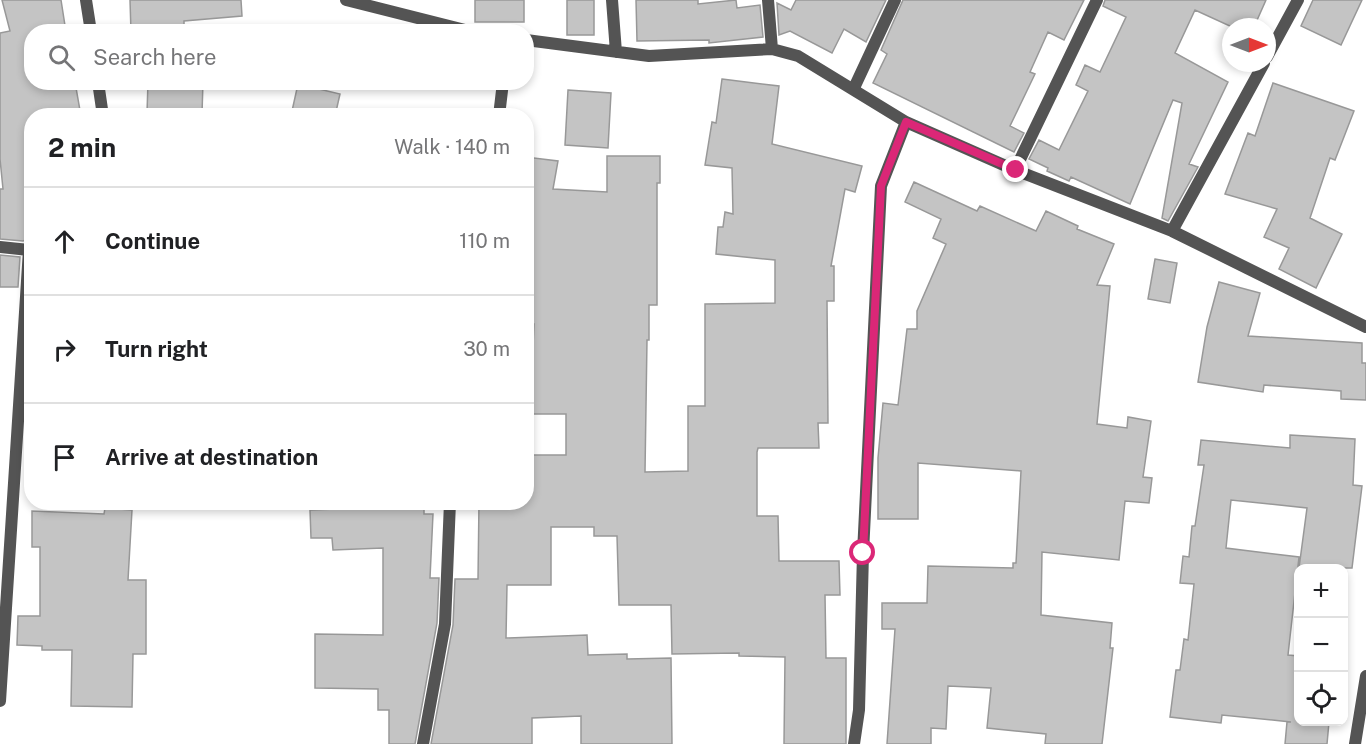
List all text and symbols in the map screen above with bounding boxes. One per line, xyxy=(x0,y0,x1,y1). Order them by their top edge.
north arrow xyxy=(1222,18,1276,72)
search box xyxy=(24,24,534,90)
icon: search xyxy=(45,41,78,74)
text: Search here xyxy=(93,44,217,70)
text: 2 min xyxy=(48,132,116,163)
text: Walk · 140 m xyxy=(394,135,510,159)
route end xyxy=(1002,156,1028,182)
icon: ahead xyxy=(48,225,81,258)
text: Continue xyxy=(105,228,200,254)
text: 110 m xyxy=(459,229,510,253)
icon: right xyxy=(48,333,81,366)
text: Turn right xyxy=(105,336,208,362)
text: 30 m xyxy=(463,337,510,361)
icon: arrive xyxy=(48,441,81,474)
text: Arrive at destination xyxy=(105,444,318,470)
route start xyxy=(849,539,875,565)
map controls xyxy=(1294,564,1348,726)
button: + xyxy=(1294,564,1348,618)
button: − xyxy=(1294,618,1348,672)
button: locate xyxy=(1294,672,1348,726)

